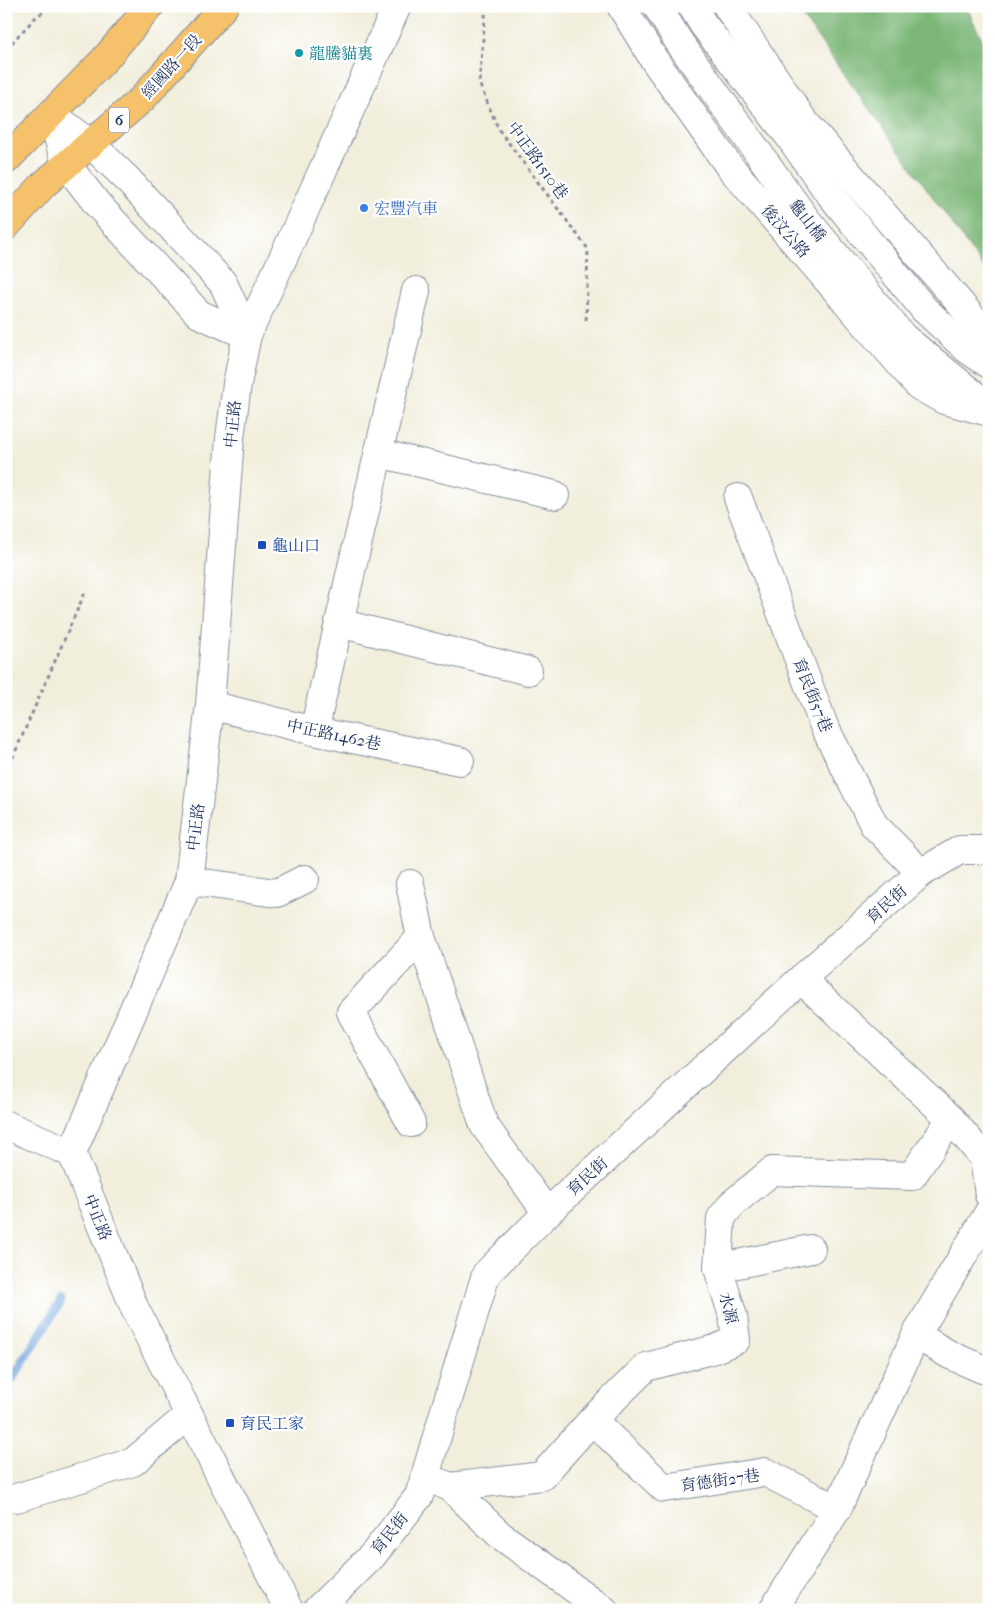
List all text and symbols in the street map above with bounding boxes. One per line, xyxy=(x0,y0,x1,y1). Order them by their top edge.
street label: 經國路一段 xyxy=(138,30,205,102)
place label: 龍騰貓裏 xyxy=(309,44,373,63)
marker: 龍騰貓裏 xyxy=(293,47,305,59)
road number: 6 xyxy=(109,108,129,132)
street label: 中正路1510巷 xyxy=(503,118,572,203)
street label: 龜山橋 xyxy=(785,196,830,245)
place label: 宏豐汽車 xyxy=(374,199,438,218)
street label: 後汶公路 xyxy=(757,201,814,262)
marker: 宏豐汽車 xyxy=(358,202,370,214)
street label: 中正路 xyxy=(221,399,244,449)
place label: 龜山口 xyxy=(272,536,320,555)
marker: 龜山口 xyxy=(256,539,268,551)
street label: 育民街57巷 xyxy=(789,655,836,735)
street label: 中正路1462巷 xyxy=(285,715,383,754)
street label: 中正路 xyxy=(183,802,208,852)
street label: 育民街 xyxy=(862,881,911,927)
street label: 育民街 xyxy=(563,1153,611,1200)
street label: 中正路 xyxy=(80,1191,115,1243)
street label: 水源 xyxy=(715,1290,742,1326)
place label: 育民工家 xyxy=(240,1414,304,1433)
marker: 育民工家 xyxy=(224,1417,236,1429)
street label: 育德街27巷 xyxy=(679,1466,761,1495)
street label: 育民街 xyxy=(367,1509,412,1558)

